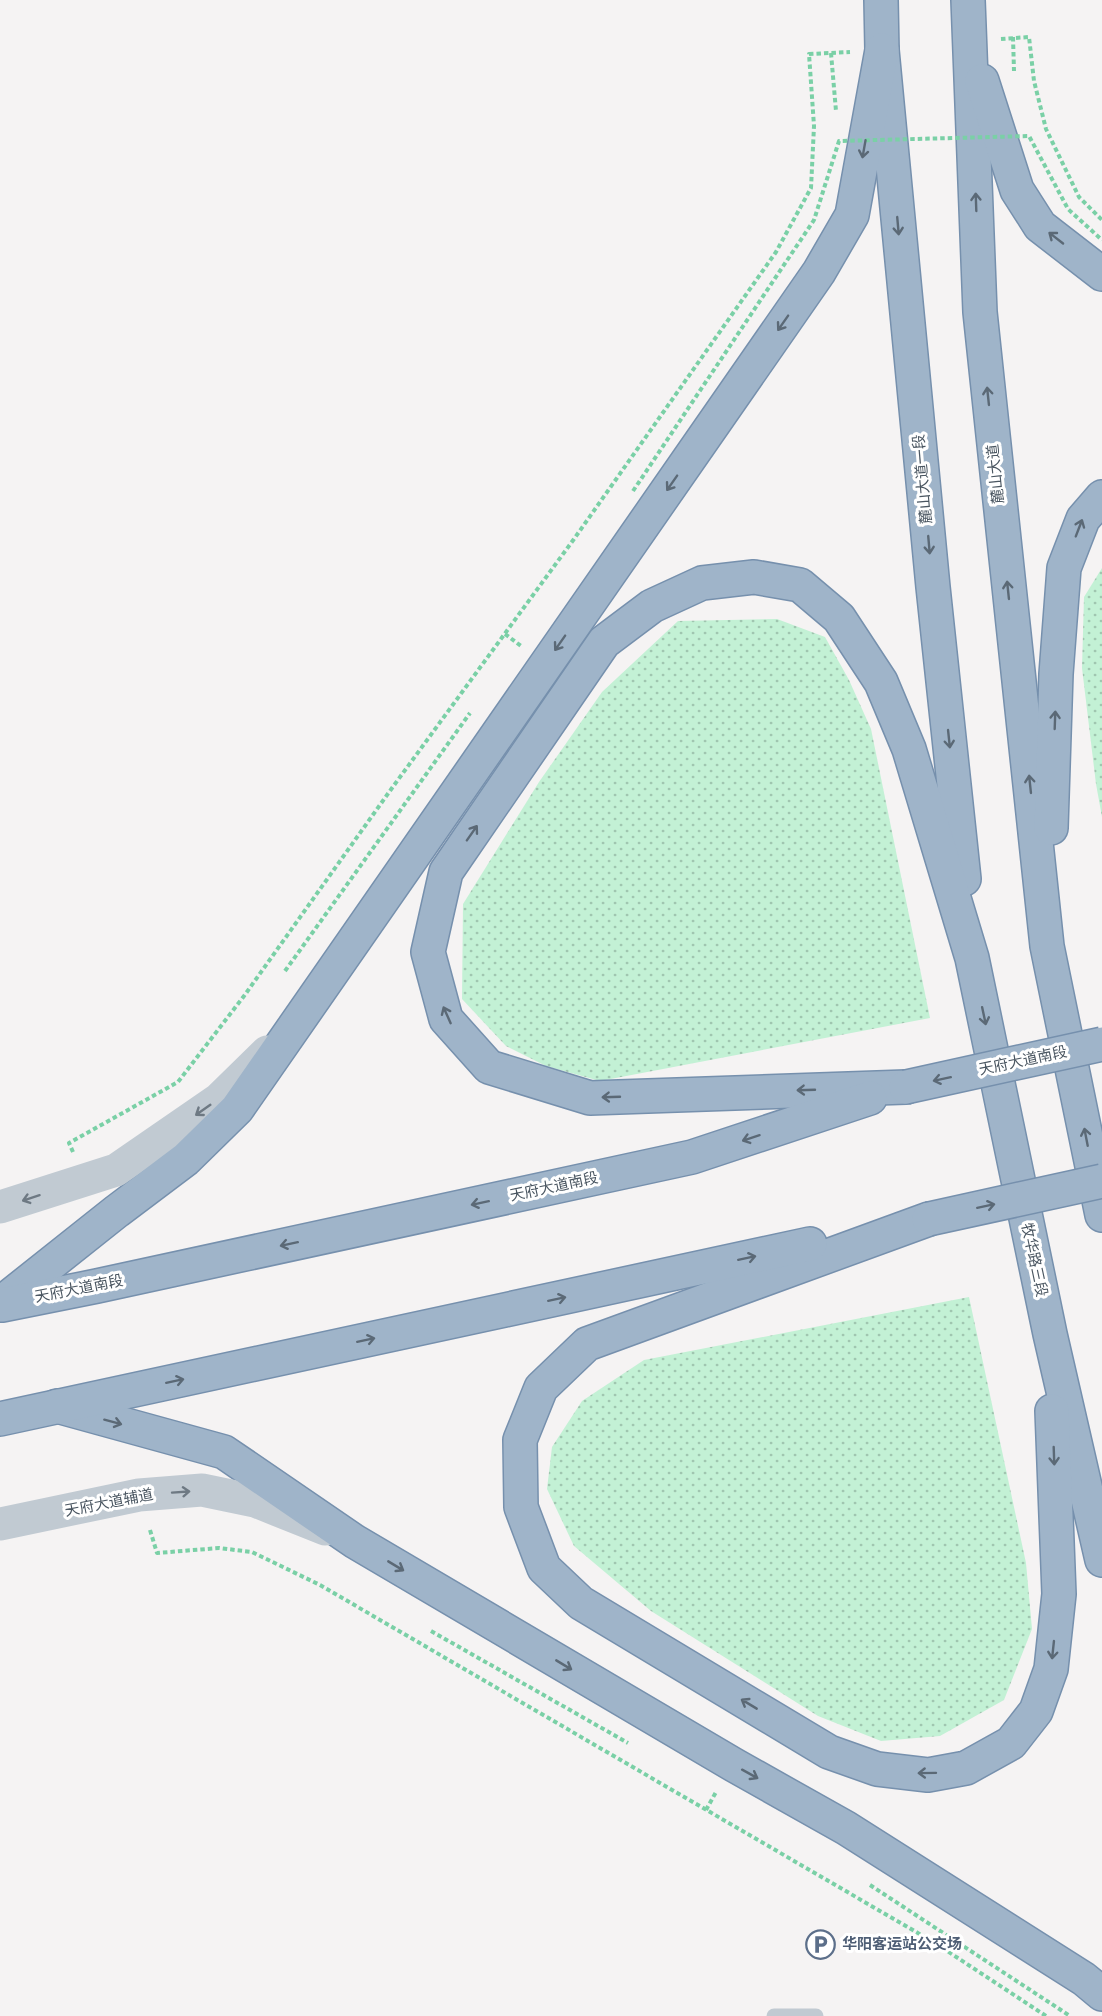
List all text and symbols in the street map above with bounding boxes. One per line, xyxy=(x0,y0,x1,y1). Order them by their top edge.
one-way arrow xyxy=(858,139,869,158)
one-way arrow xyxy=(970,192,981,212)
one-way arrow xyxy=(893,215,904,235)
one-way arrow xyxy=(1048,232,1064,245)
one-way arrow xyxy=(777,314,789,330)
one-way arrow xyxy=(982,387,993,407)
street label: 麓山大道一段 xyxy=(909,433,937,525)
street label: 麓山大道 xyxy=(982,443,1010,505)
one-way arrow xyxy=(666,474,678,490)
one-way arrow xyxy=(1074,519,1085,538)
one-way arrow xyxy=(924,535,935,555)
one-way arrow xyxy=(1003,581,1014,600)
one-way arrow xyxy=(554,634,566,651)
one-way arrow xyxy=(1049,711,1061,731)
one-way arrow xyxy=(944,729,955,749)
one-way arrow xyxy=(1024,774,1035,794)
one-way arrow xyxy=(466,825,478,842)
one-way arrow xyxy=(979,1005,990,1025)
one-way arrow xyxy=(440,1006,452,1024)
street label: 天府大道南段 xyxy=(977,1041,1069,1081)
one-way arrow xyxy=(933,1073,952,1085)
one-way arrow xyxy=(796,1085,816,1096)
one-way arrow xyxy=(601,1092,621,1103)
one-way arrow xyxy=(195,1104,211,1116)
one-way arrow xyxy=(1080,1128,1091,1148)
one-way arrow xyxy=(742,1133,761,1144)
street label: 天府大道南段 xyxy=(508,1167,600,1207)
one-way arrow xyxy=(22,1193,41,1204)
one-way arrow xyxy=(471,1198,490,1209)
one-way arrow xyxy=(977,1200,996,1212)
street label: 牧华路三段 xyxy=(1016,1221,1052,1299)
one-way arrow xyxy=(280,1239,299,1251)
one-way arrow xyxy=(737,1252,757,1263)
street label: 天府大道南段 xyxy=(33,1270,125,1308)
one-way arrow xyxy=(546,1293,566,1304)
one-way arrow xyxy=(356,1334,375,1345)
one-way arrow xyxy=(165,1375,185,1386)
one-way arrow xyxy=(103,1417,122,1428)
one-way arrow xyxy=(1048,1445,1060,1465)
street label: 天府大道辅道 xyxy=(63,1484,155,1522)
one-way arrow xyxy=(171,1486,191,1497)
one-way arrow xyxy=(387,1560,404,1572)
one-way arrow xyxy=(1047,1640,1058,1660)
one-way arrow xyxy=(555,1659,572,1671)
one-way arrow xyxy=(741,1697,758,1709)
one-way arrow xyxy=(741,1768,758,1780)
one-way arrow xyxy=(917,1768,937,1779)
parking icon: 华阳客运站公交场 xyxy=(805,1928,837,1960)
place label: 华阳客运站公交场 xyxy=(842,1934,962,1955)

